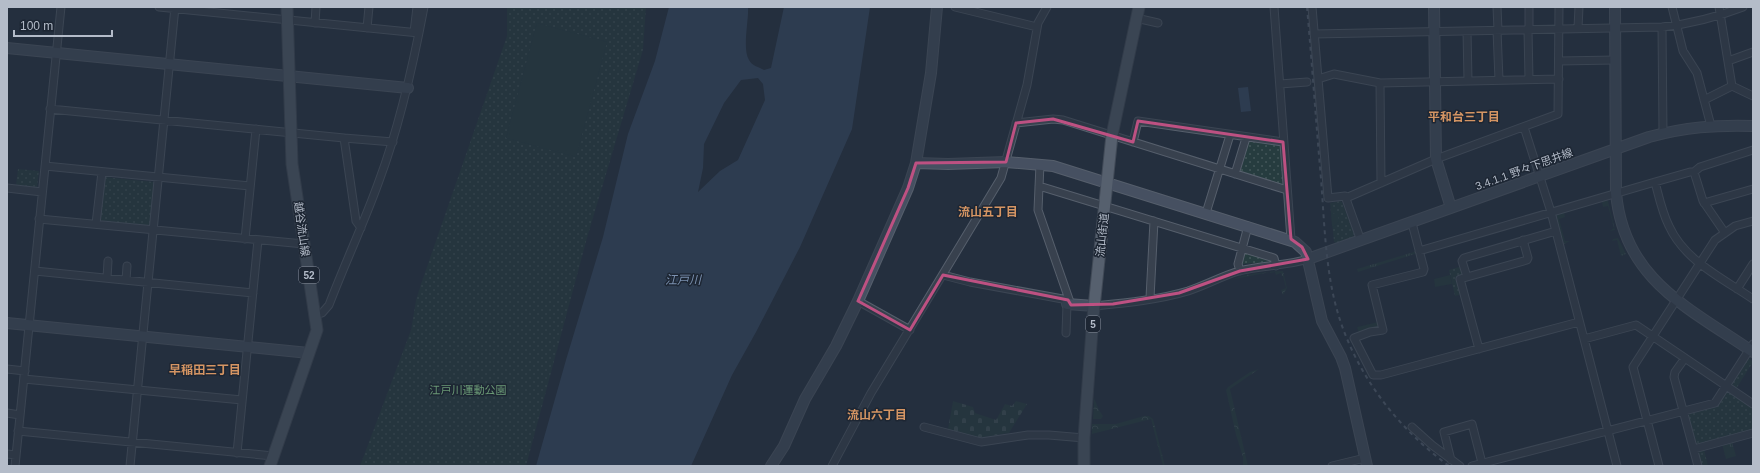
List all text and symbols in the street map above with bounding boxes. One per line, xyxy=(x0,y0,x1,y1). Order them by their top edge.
scale bar xyxy=(14,12,112,38)
text: 100 m xyxy=(20,19,53,33)
district label: 平和台三丁目 xyxy=(1428,110,1500,124)
street label: 3.4.1.1 野々下思井線 xyxy=(1474,146,1574,192)
street label: 越谷流山線 xyxy=(292,201,312,257)
district label: 流山五丁目 xyxy=(958,205,1018,219)
street label: 流山街道 xyxy=(1094,212,1110,258)
road number: 52 xyxy=(299,267,319,283)
water label: 江戸川 xyxy=(665,273,703,287)
road number: 5 xyxy=(1086,316,1100,332)
district label: 早稲田三丁目 xyxy=(169,363,241,377)
park label: 江戸川運動公園 xyxy=(430,384,507,396)
district label: 流山六丁目 xyxy=(847,408,907,422)

